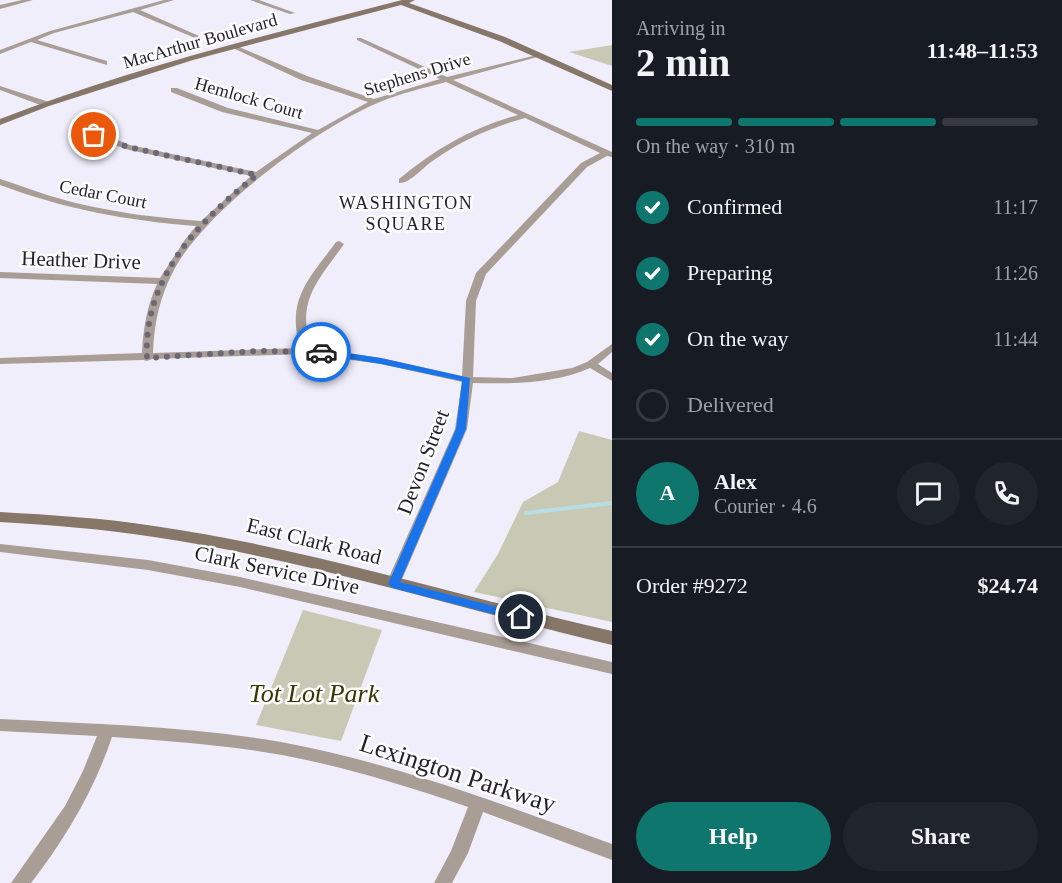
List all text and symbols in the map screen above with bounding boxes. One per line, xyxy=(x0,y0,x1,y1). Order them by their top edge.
street label: MacArthur Boulevard xyxy=(121,9,279,73)
text: Arriving in xyxy=(636,17,725,39)
text: 11:48–11:53 xyxy=(927,38,1038,63)
text: 2 min xyxy=(636,41,730,84)
street label: Stephens Drive xyxy=(361,48,473,100)
street label: Hemlock Court xyxy=(193,73,305,123)
pin xyxy=(68,109,119,160)
icon: bag xyxy=(77,118,110,151)
text: On the way · 310 m xyxy=(636,135,795,157)
street label: Cedar Court xyxy=(58,176,148,212)
icon: check xyxy=(636,191,669,224)
district label: WASHINGTON SQUARE xyxy=(339,193,473,234)
text: Confirmed xyxy=(687,194,782,219)
text: 11:17 xyxy=(993,196,1038,218)
street label: Heather Drive xyxy=(21,246,141,274)
icon: check xyxy=(636,257,669,290)
text: Preparing xyxy=(687,260,773,285)
text: 11:26 xyxy=(993,262,1038,284)
courier xyxy=(291,322,351,382)
icon: check xyxy=(636,323,669,356)
text: On the way xyxy=(687,326,788,351)
text: 11:44 xyxy=(993,328,1038,350)
icon: car xyxy=(305,336,338,369)
text: Delivered xyxy=(687,392,774,417)
street label: Devon Street xyxy=(392,406,454,518)
button: chat xyxy=(897,462,960,525)
button: phone xyxy=(975,462,1038,525)
text: Alex xyxy=(714,469,757,494)
text: A xyxy=(660,480,675,505)
text: Courier · 4.6 xyxy=(714,495,817,517)
street label: East Clark Road xyxy=(244,513,384,569)
street label: Clark Service Drive xyxy=(192,541,362,599)
text: Order #9272 xyxy=(636,573,748,598)
text: $24.74 xyxy=(978,573,1038,598)
pin xyxy=(495,591,546,642)
icon: home xyxy=(504,600,537,633)
park label: Tot Lot Park xyxy=(249,679,380,708)
street label: Lexington Parkway xyxy=(356,728,559,819)
button: Help xyxy=(636,802,831,871)
button: Share xyxy=(843,802,1038,871)

